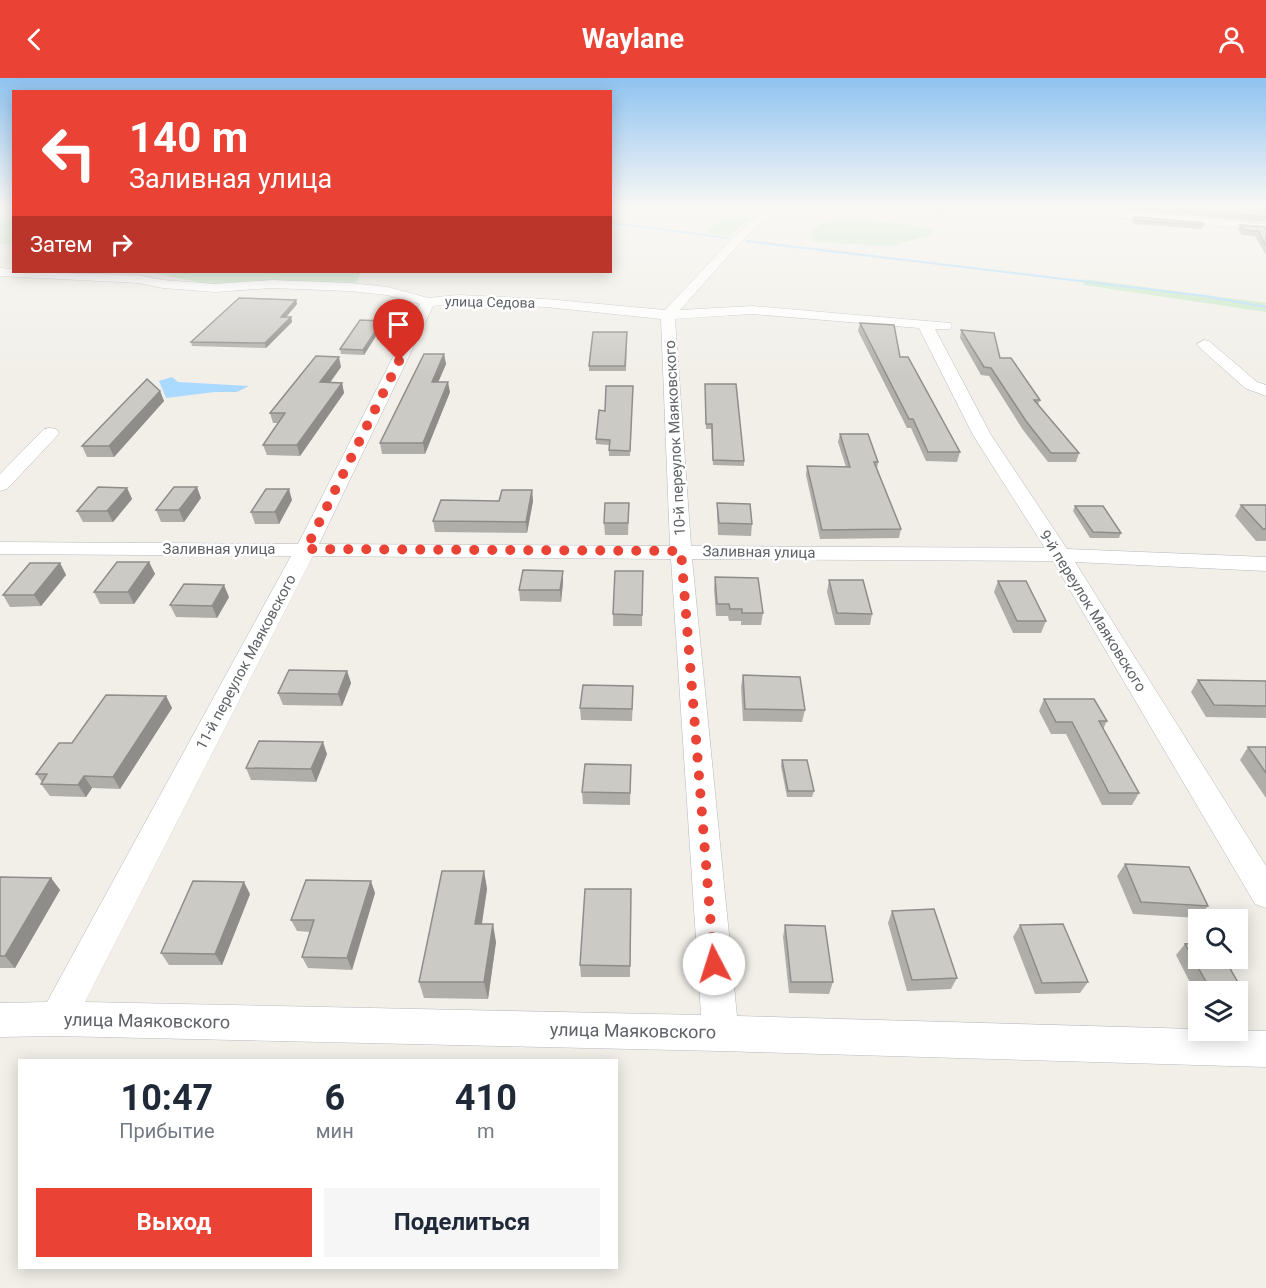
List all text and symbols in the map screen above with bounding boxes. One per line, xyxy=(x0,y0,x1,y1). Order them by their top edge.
icon: back xyxy=(18,23,51,56)
text: Waylane xyxy=(582,23,684,55)
icon: person xyxy=(1215,23,1248,56)
text: 140 m xyxy=(129,113,248,162)
icon: left xyxy=(30,114,108,192)
text: Заливная улица xyxy=(129,163,332,195)
icon: right xyxy=(105,228,138,261)
text: Затем xyxy=(30,232,93,257)
street label: улица Седова xyxy=(445,293,535,311)
pin xyxy=(373,299,424,361)
icon: arrive xyxy=(382,308,415,341)
street label: 10-й переулок Маяковского xyxy=(661,340,689,536)
street label: 9-й переулок Маяковского xyxy=(1036,527,1150,695)
street label: Заливная улица xyxy=(163,540,275,558)
street label: Заливная улица xyxy=(702,542,816,562)
street label: 11-й переулок Маяковского xyxy=(192,571,300,753)
map controls xyxy=(1188,909,1248,1041)
button: search xyxy=(1188,909,1248,969)
position arrow xyxy=(682,932,746,996)
button: layers xyxy=(1188,981,1248,1041)
street label: улица Маяковского xyxy=(64,1009,230,1032)
street label: улица Маяковского xyxy=(550,1019,716,1042)
text: 10:47 xyxy=(120,1077,213,1119)
text: 6 xyxy=(324,1077,345,1119)
text: 410 xyxy=(455,1077,517,1119)
text: Прибытие xyxy=(119,1119,215,1143)
text: мин xyxy=(316,1119,354,1143)
text: m xyxy=(477,1119,495,1143)
button: Выход xyxy=(36,1188,312,1257)
button: Поделиться xyxy=(324,1188,600,1257)

